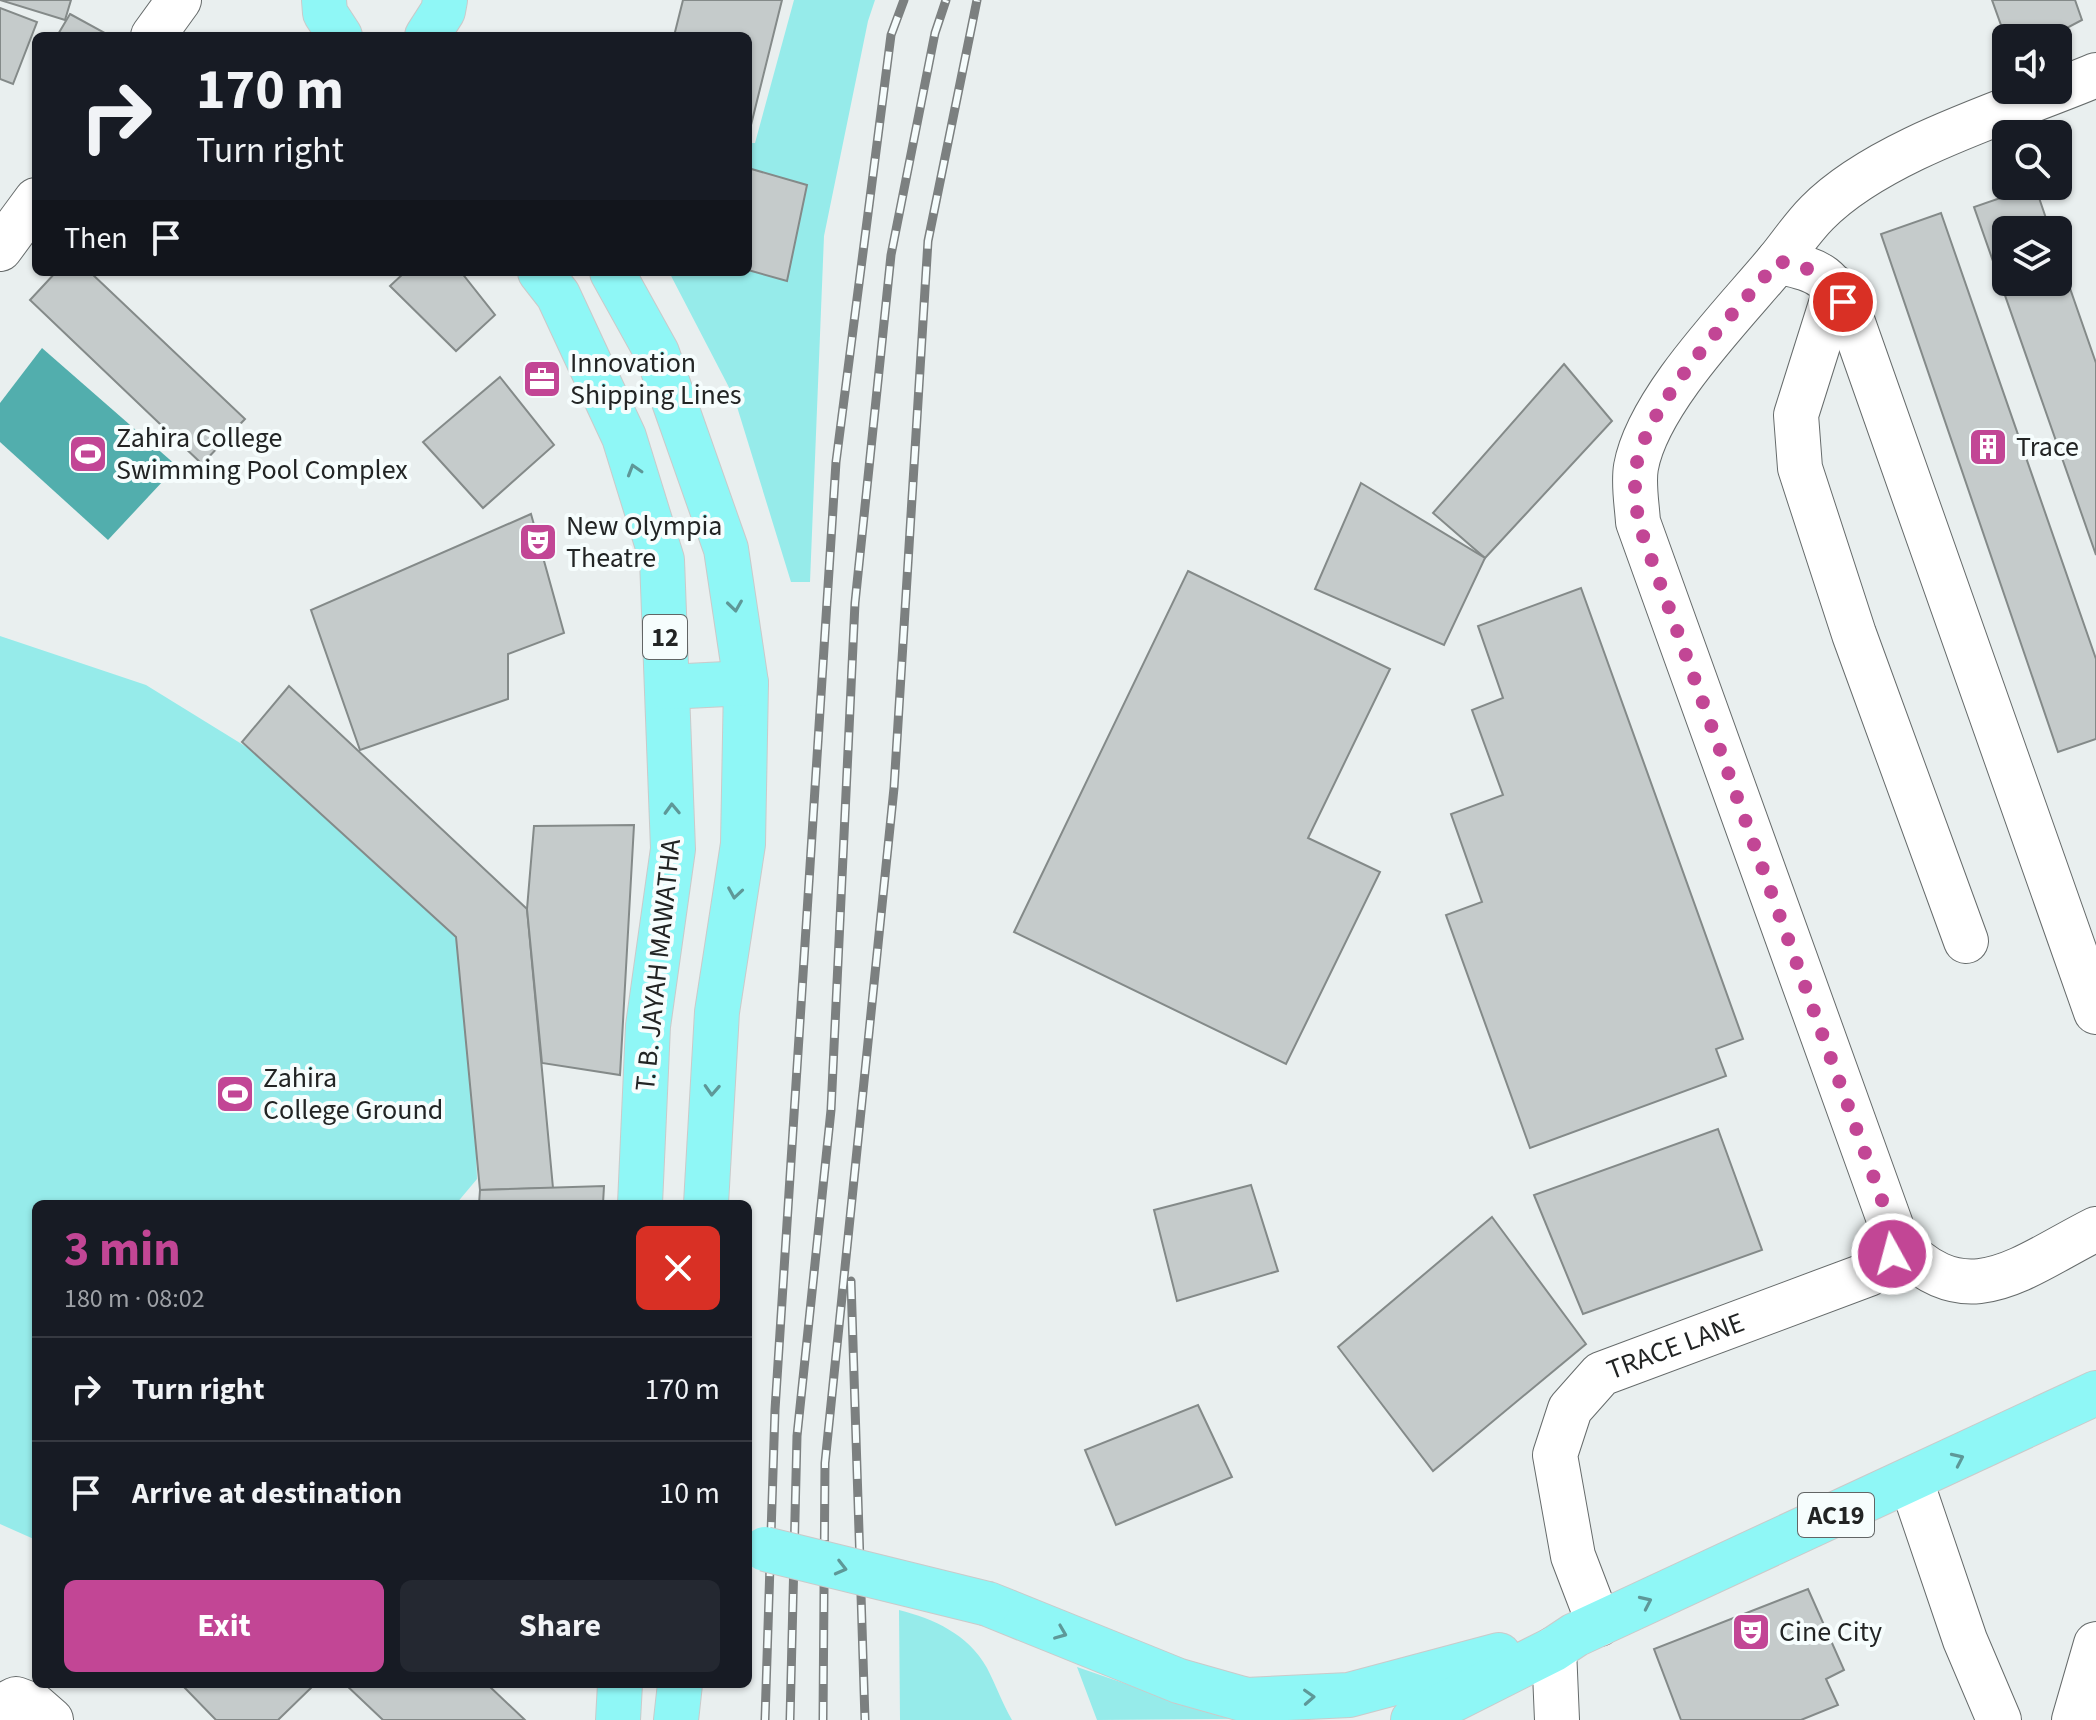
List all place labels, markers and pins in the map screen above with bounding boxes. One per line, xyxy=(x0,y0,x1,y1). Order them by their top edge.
pin xyxy=(1809,268,1877,336)
place label: Innovation Shipping Lines xyxy=(570,343,742,415)
office icon: Innovation Shipping Lines xyxy=(521,358,563,400)
place label: Zahira College Swimming Pool Complex xyxy=(116,418,408,490)
building icon: Trace xyxy=(1967,426,2009,468)
place label: Trace xyxy=(2016,427,2079,467)
sports icon: Zahira College Swimming Pool Complex xyxy=(67,433,109,475)
place label: New Olympia Theatre xyxy=(566,506,722,578)
theatre icon: New Olympia Theatre xyxy=(517,521,559,563)
place label: Zahira College Ground xyxy=(263,1058,443,1130)
sports icon: Zahira College Ground xyxy=(214,1073,256,1115)
theatre icon: Cine City xyxy=(1730,1611,1772,1653)
place label: Cine City xyxy=(1779,1612,1882,1652)

